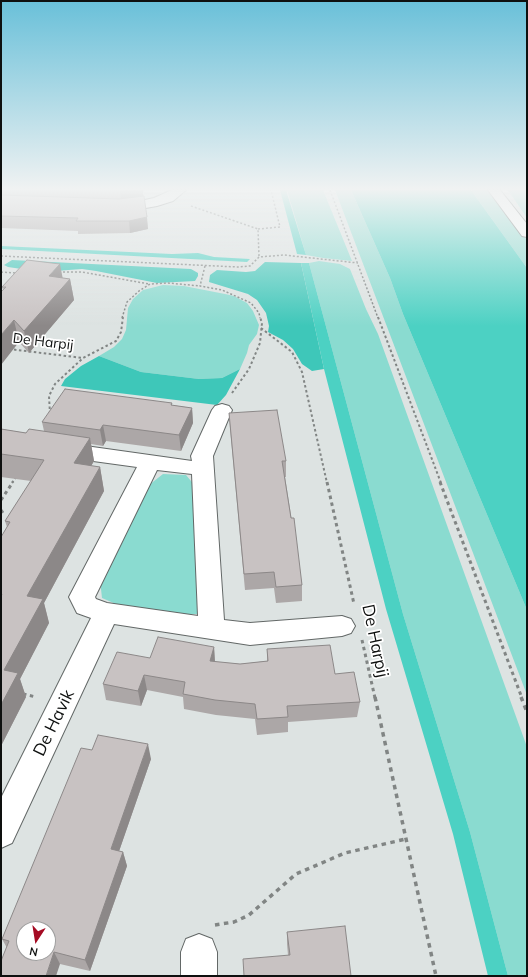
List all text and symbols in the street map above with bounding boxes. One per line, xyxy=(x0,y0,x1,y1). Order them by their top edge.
street label: De Harpij xyxy=(12,330,74,354)
street label: De Harpij xyxy=(357,603,393,679)
street label: De Havik xyxy=(29,686,79,760)
north arrow xyxy=(16,921,56,961)
text: N xyxy=(28,944,39,959)

